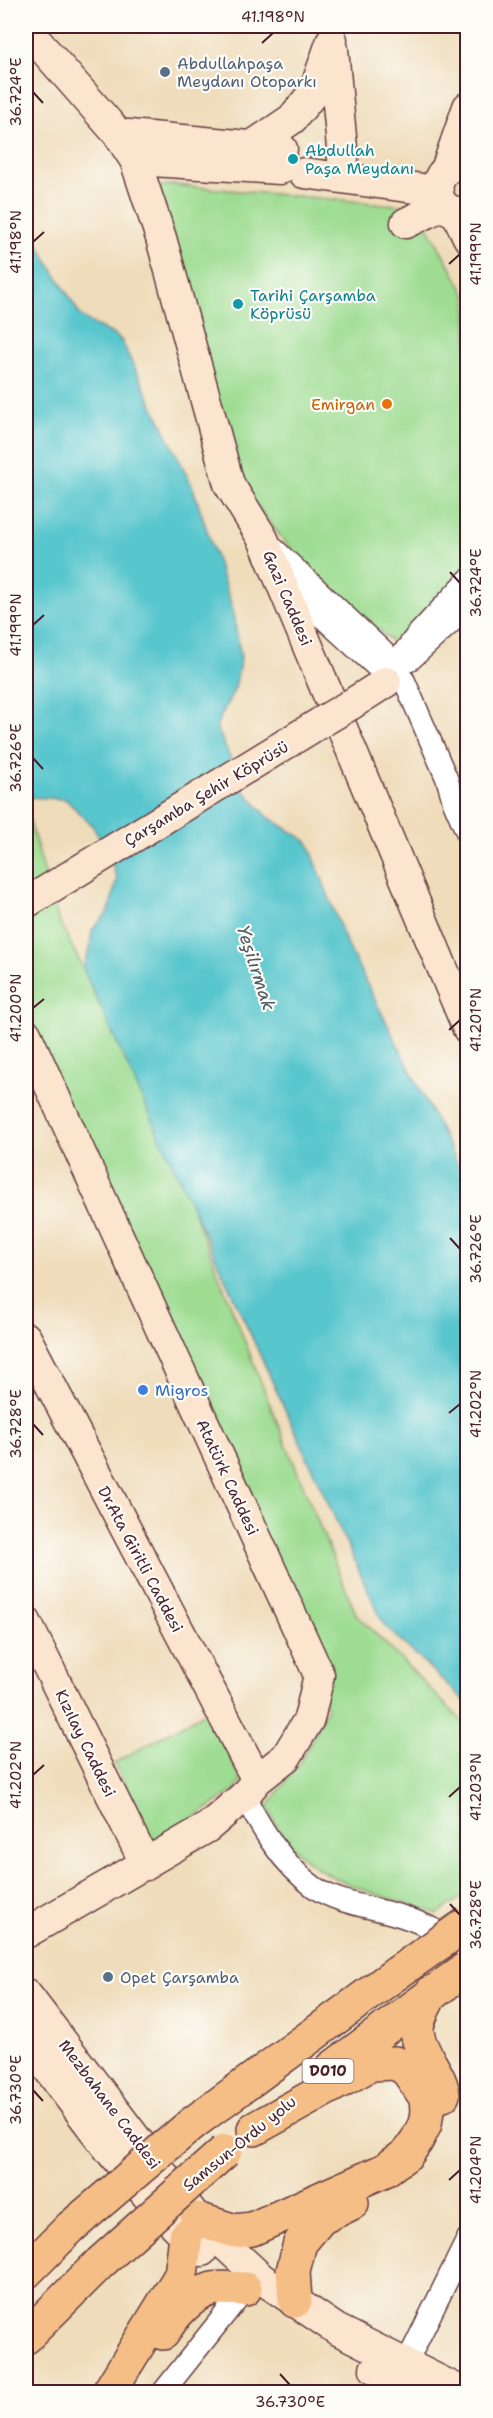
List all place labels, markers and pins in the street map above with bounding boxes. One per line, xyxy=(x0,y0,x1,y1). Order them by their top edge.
place label: Abdullahpaşa Meydanı Otoparkı xyxy=(177,53,317,92)
marker: Abdullahpaşa Meydanı Otoparkı xyxy=(158,65,172,79)
place label: Abdullah Paşa Meydanı xyxy=(305,140,414,179)
marker: Abdullah Paşa Meydanı xyxy=(286,152,300,166)
place label: Tarihi Çarşamba Köprüsü xyxy=(250,285,376,324)
marker: Tarihi Çarşamba Köprüsü xyxy=(231,297,245,311)
place label: Emirgan xyxy=(311,394,375,415)
marker: Emirgan xyxy=(380,397,394,411)
place label: Migros xyxy=(155,1380,208,1401)
marker: Migros xyxy=(136,1383,150,1397)
place label: Opet Çarşamba xyxy=(120,1967,239,1988)
marker: Opet Çarşamba xyxy=(101,1970,115,1984)

